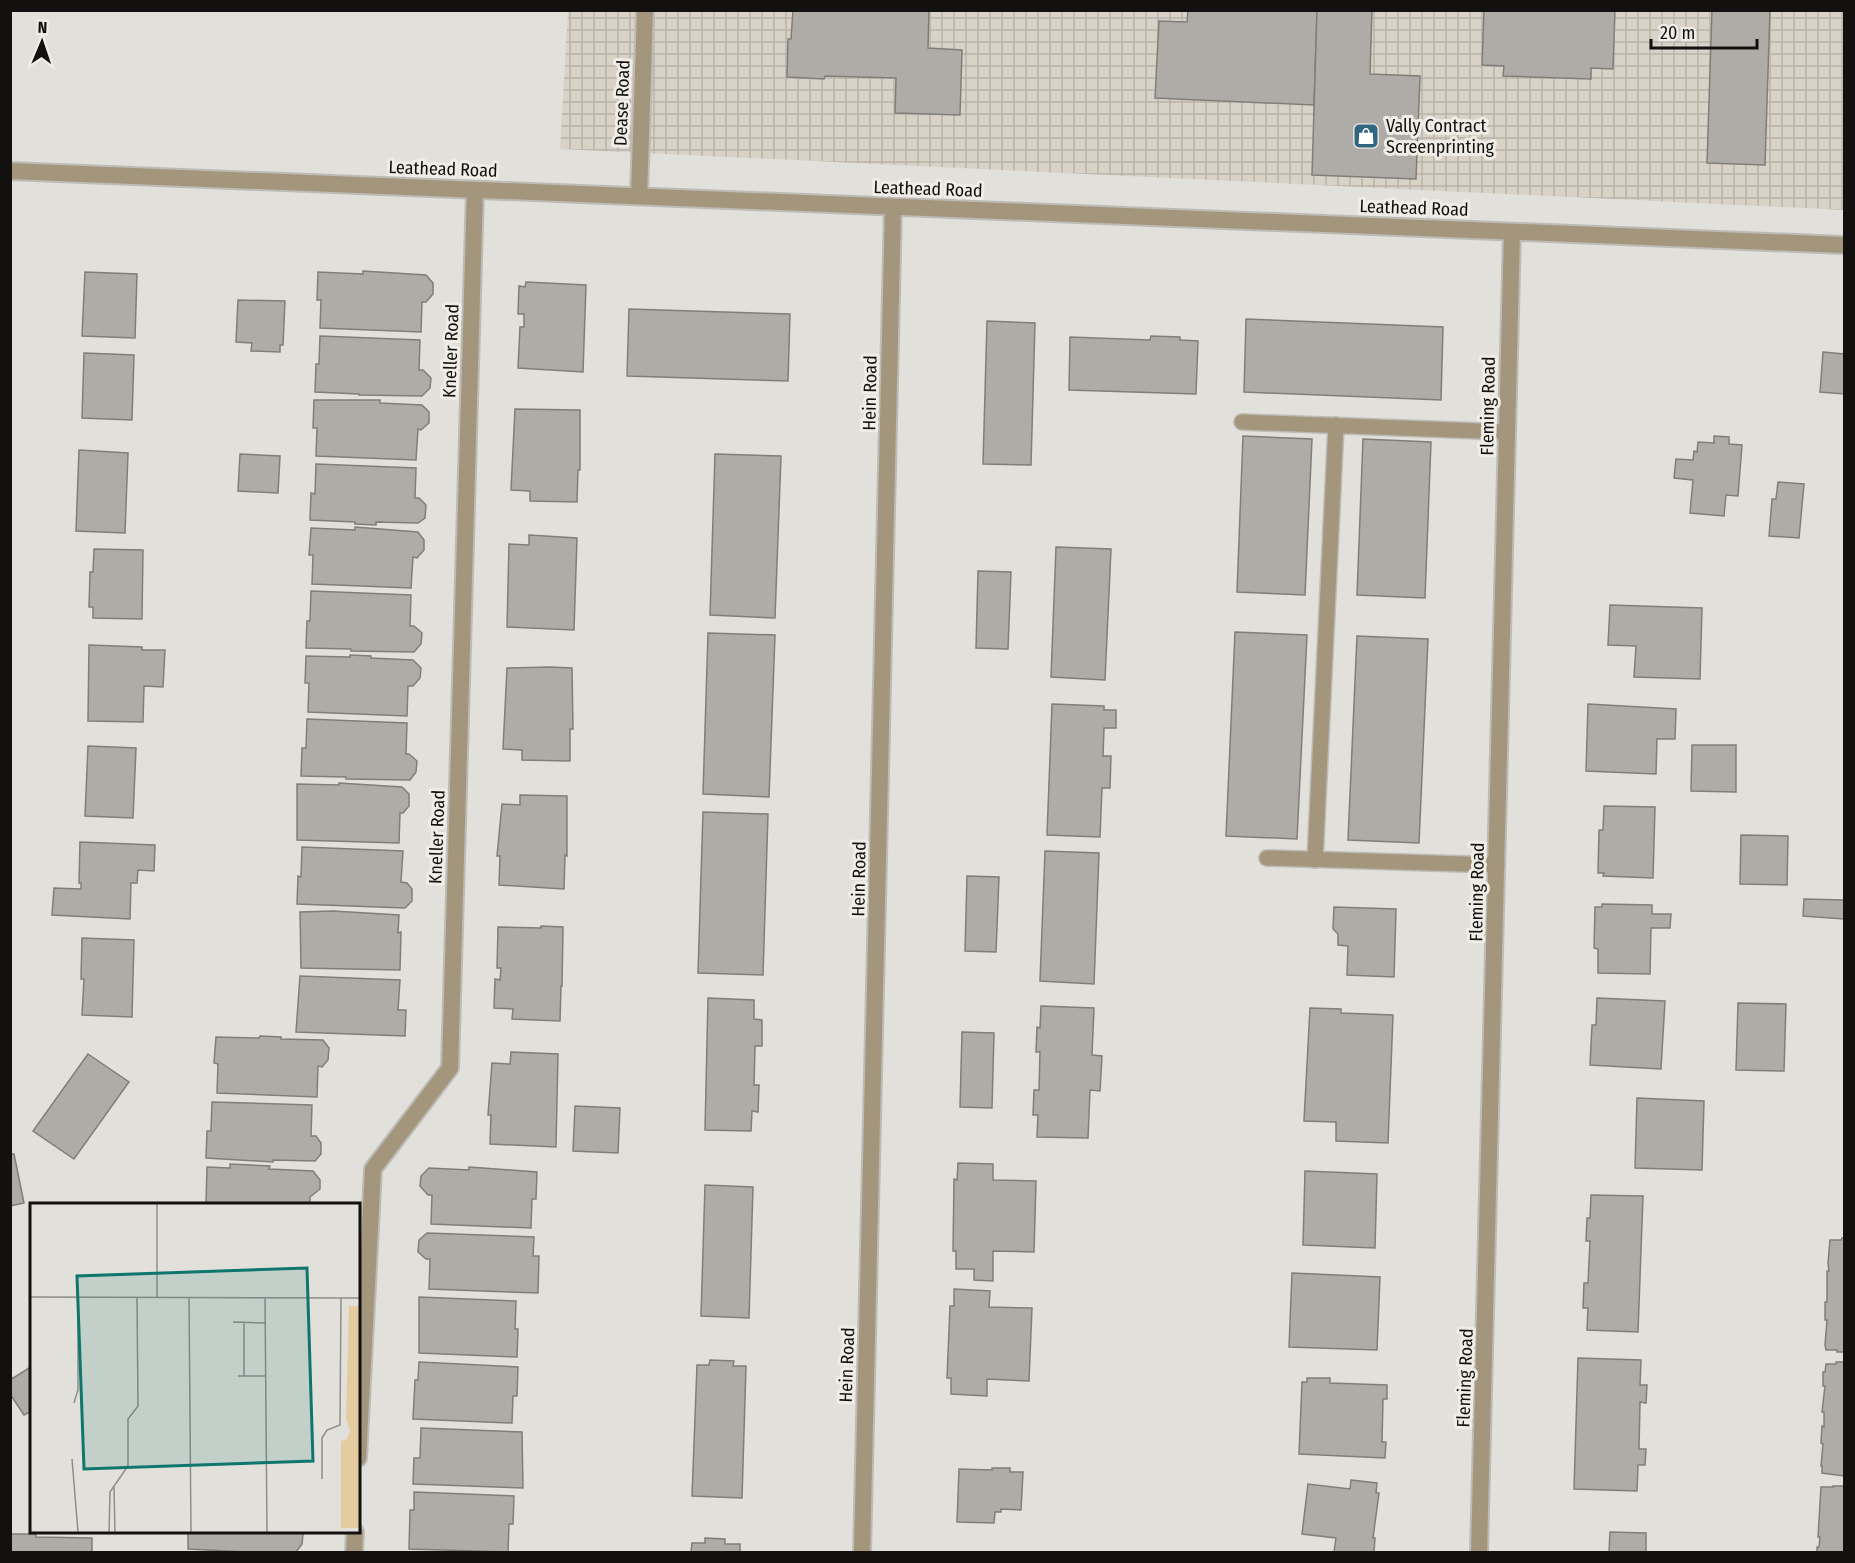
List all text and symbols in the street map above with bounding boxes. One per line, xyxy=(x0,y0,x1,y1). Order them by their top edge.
north arrow xyxy=(12,12,72,72)
scale bar xyxy=(1651,12,1758,50)
text: N xyxy=(37,18,48,37)
text: 20 m xyxy=(1660,22,1695,44)
street label: Dease Road xyxy=(610,60,634,146)
place label: Vally Contract Screenprinting xyxy=(1386,115,1494,158)
shop icon: Vally Contract Screenprinting xyxy=(1351,121,1381,151)
street label: Leathead Road xyxy=(388,156,498,182)
street label: Leathead Road xyxy=(873,176,983,202)
street label: Leathead Road xyxy=(1359,195,1469,221)
street label: Kneller Road xyxy=(438,304,464,398)
street label: Hein Road xyxy=(858,355,882,431)
street label: Fleming Road xyxy=(1476,356,1500,456)
street label: Kneller Road xyxy=(424,790,450,884)
street label: Hein Road xyxy=(847,841,871,917)
street label: Fleming Road xyxy=(1465,842,1489,942)
inset map xyxy=(30,1203,360,1533)
street label: Hein Road xyxy=(835,1327,859,1403)
street label: Fleming Road xyxy=(1452,1328,1478,1428)

